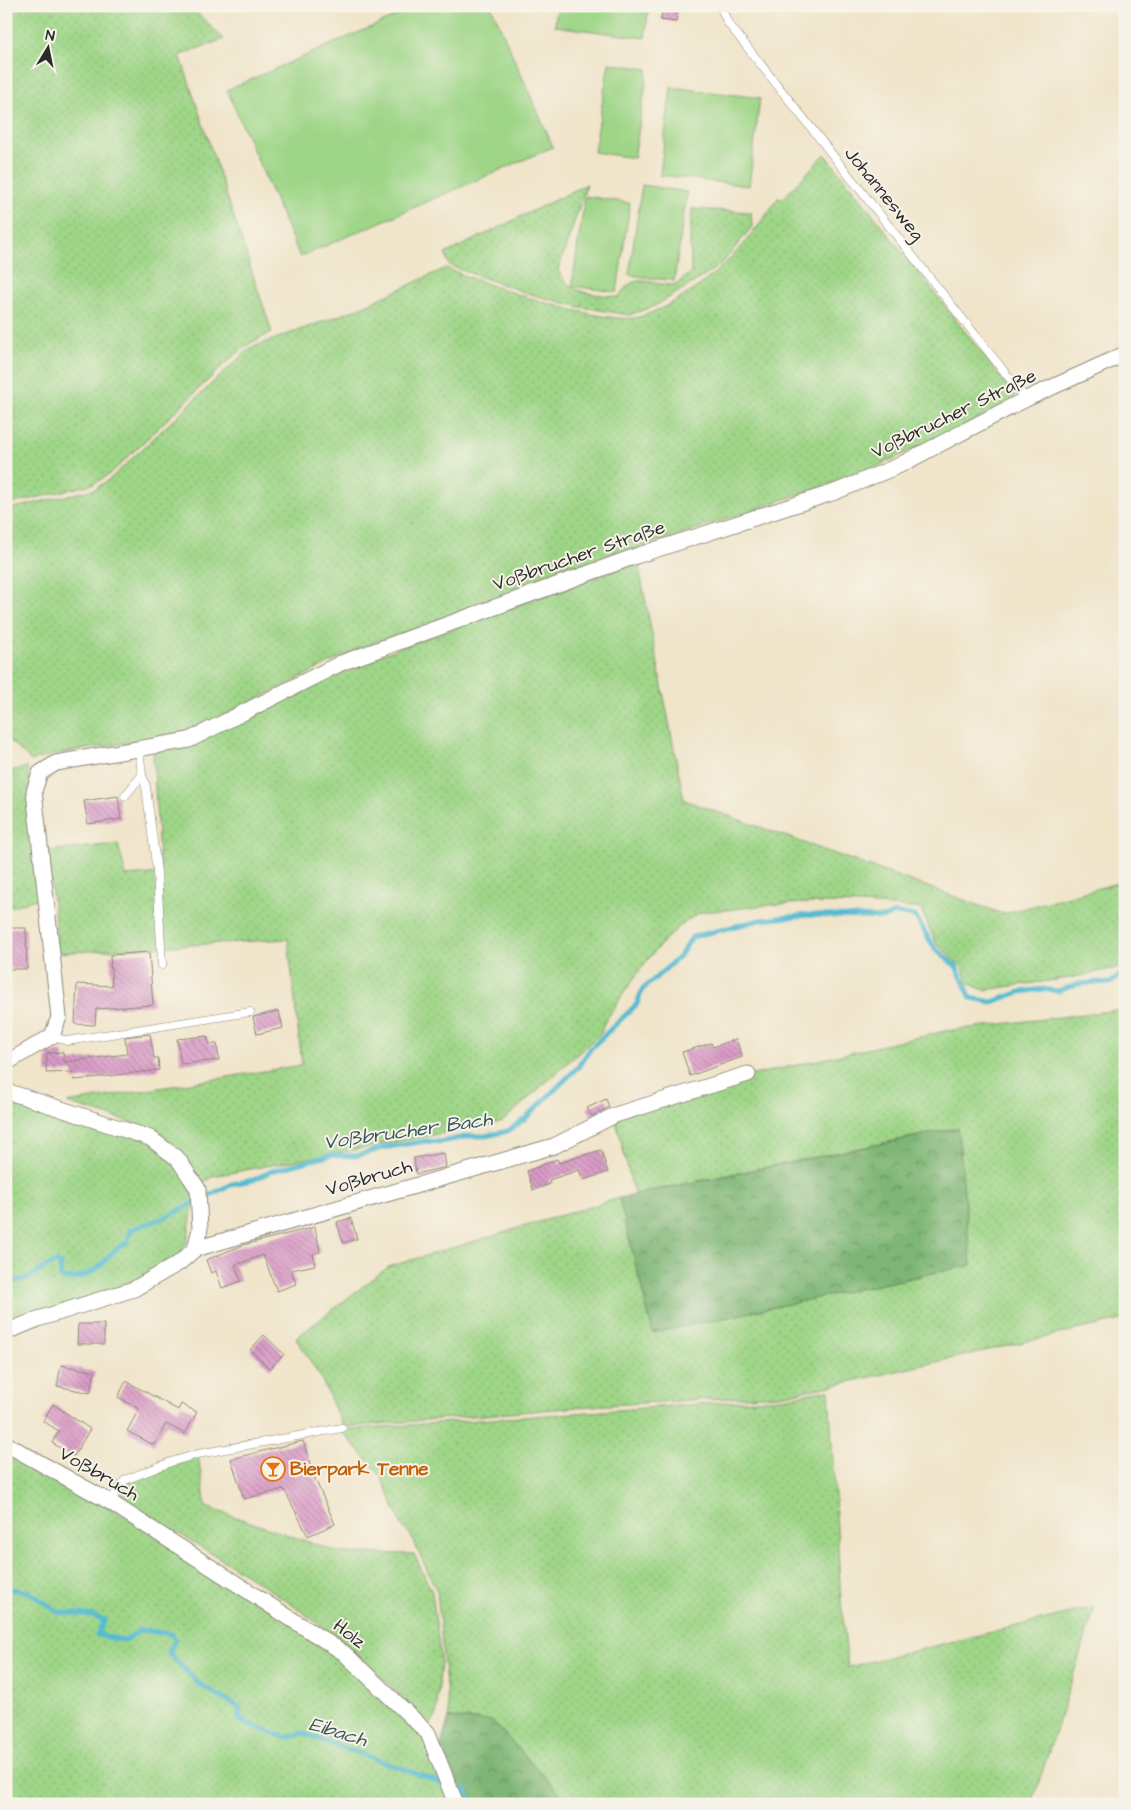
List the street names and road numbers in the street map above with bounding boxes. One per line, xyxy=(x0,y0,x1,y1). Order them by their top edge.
street label: Johannesweg xyxy=(837,141,931,248)
street label: Voßbrucher Straße xyxy=(867,362,1041,466)
street label: Voßbrucher Straße xyxy=(489,514,669,598)
street label: Voßbruch xyxy=(323,1153,416,1203)
street label: Voßbruch xyxy=(54,1440,145,1508)
street label: Holz xyxy=(327,1613,371,1656)

